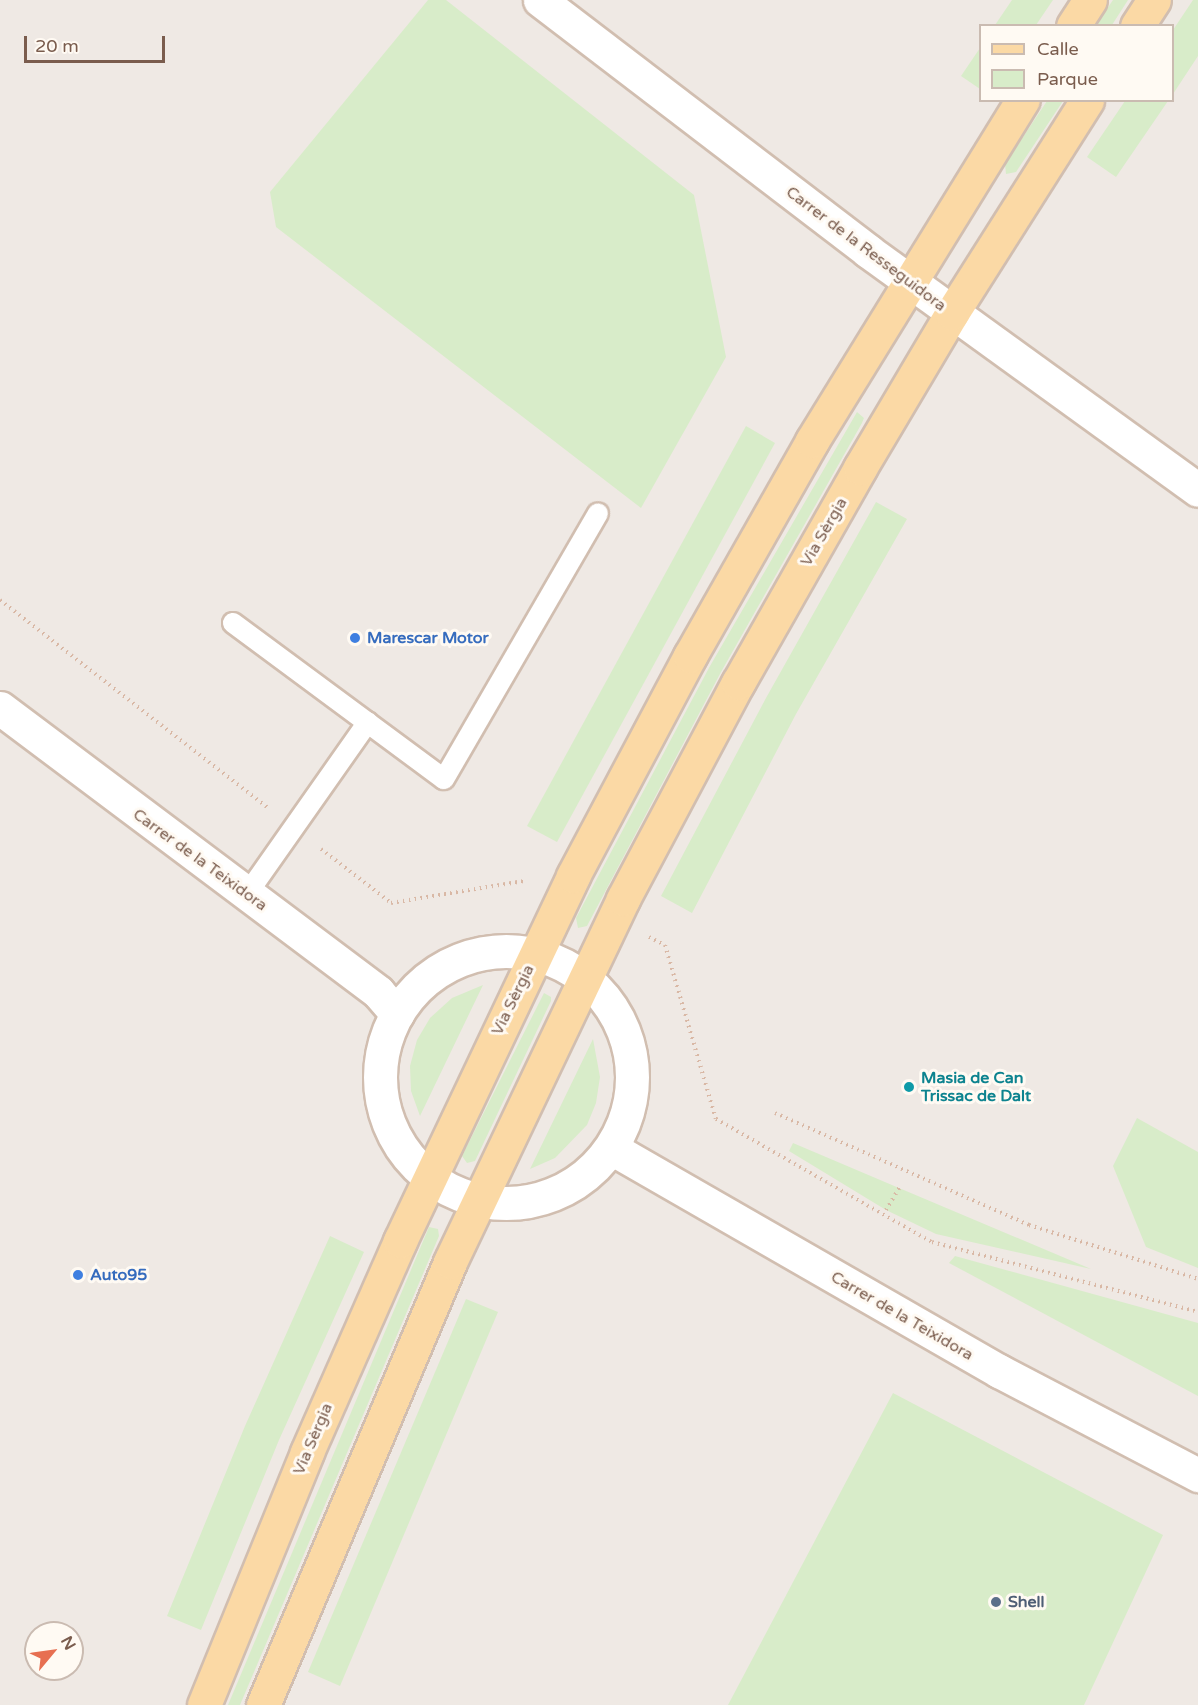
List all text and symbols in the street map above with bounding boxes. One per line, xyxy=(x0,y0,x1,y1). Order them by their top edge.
scale bar xyxy=(27,24,168,62)
legend xyxy=(979,24,1174,102)
text: 20 m xyxy=(35,35,79,57)
text: Calle xyxy=(1037,38,1079,60)
text: Parque xyxy=(1037,68,1098,90)
street label: Carrer de la Resseguidora xyxy=(782,182,950,316)
street label: Via Sèrgia xyxy=(797,494,851,570)
place label: Marescar Motor xyxy=(367,628,489,648)
marker: Marescar Motor xyxy=(348,631,362,645)
street label: Carrer de la Teixidora xyxy=(129,805,271,915)
street label: Via Sèrgia xyxy=(488,962,538,1038)
place label: Masia de Can Trissac de Dalt xyxy=(921,1068,1031,1106)
marker: Masia de Can Trissac de Dalt xyxy=(902,1080,916,1094)
place label: Auto95 xyxy=(90,1265,147,1285)
street label: Carrer de la Teixidora xyxy=(827,1267,977,1365)
marker: Auto95 xyxy=(71,1268,85,1282)
street label: Via Sèrgia xyxy=(289,1400,337,1478)
place label: Shell xyxy=(1008,1592,1044,1612)
marker: Shell xyxy=(989,1595,1003,1609)
north arrow xyxy=(24,1621,84,1681)
text: N xyxy=(56,1633,80,1654)

